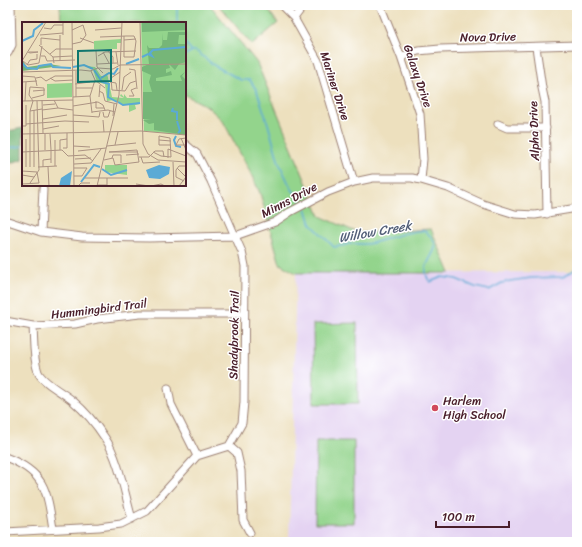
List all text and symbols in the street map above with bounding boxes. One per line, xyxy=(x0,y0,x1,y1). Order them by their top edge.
inset map xyxy=(22,22,186,186)
street label: Nova Drive xyxy=(460,26,516,48)
street label: Galaxy Drive xyxy=(397,41,439,111)
street label: Mariner Drive xyxy=(313,49,357,123)
street label: Alpha Drive xyxy=(522,101,546,162)
street label: Minns Drive xyxy=(257,176,321,224)
water label: Willow Creek xyxy=(337,213,415,249)
street label: Shadybrook Trail xyxy=(222,290,246,379)
street label: Hummingbird Trail xyxy=(50,292,149,326)
place label: Harlem High School xyxy=(443,390,506,426)
marker: Harlem High School xyxy=(430,403,440,413)
scale bar xyxy=(436,503,509,529)
text: 100 m xyxy=(442,506,475,528)

